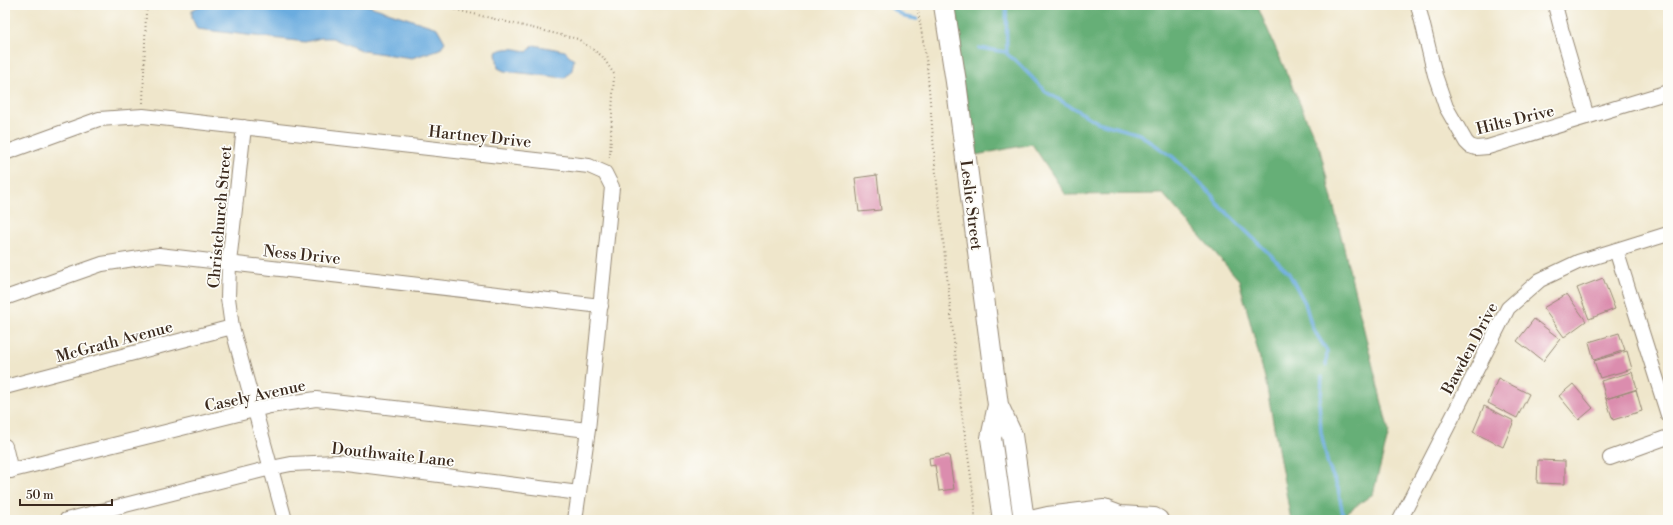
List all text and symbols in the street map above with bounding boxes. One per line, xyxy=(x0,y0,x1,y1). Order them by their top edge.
street label: Hilts Drive xyxy=(1474,101,1556,139)
street label: Hartney Drive xyxy=(427,122,532,152)
street label: Christchurch Street xyxy=(204,145,236,289)
street label: Leslie Street xyxy=(956,159,986,252)
street label: Ness Drive xyxy=(262,241,342,269)
street label: Bawden Drive xyxy=(1437,299,1502,399)
street label: McGrath Avenue xyxy=(54,317,175,367)
street label: Casely Avenue xyxy=(203,376,308,416)
street label: Douthwaite Lane xyxy=(330,439,455,471)
scale bar xyxy=(20,481,112,507)
text: 50 m xyxy=(26,488,54,503)

